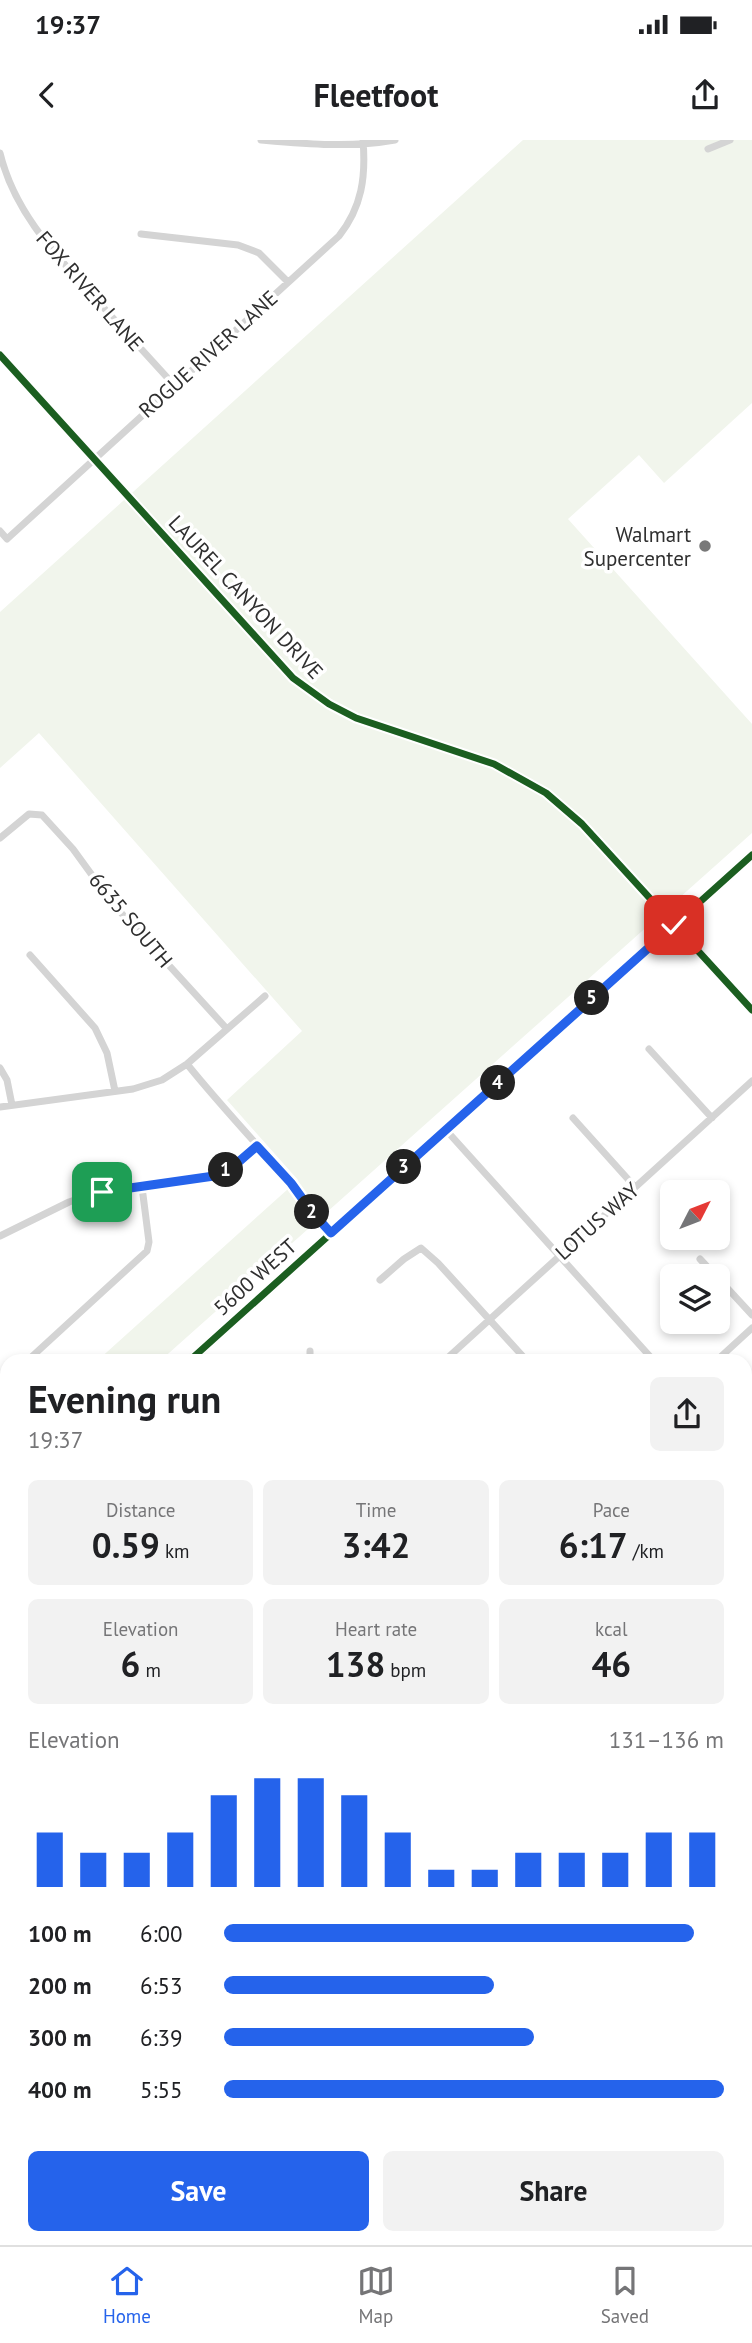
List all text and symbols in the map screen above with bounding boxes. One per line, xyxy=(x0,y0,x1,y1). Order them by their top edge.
text: 19:37 xyxy=(35,8,101,41)
text: Fleetfoot xyxy=(314,74,438,116)
icon: back xyxy=(28,76,66,114)
icon: share xyxy=(686,76,724,114)
street label: FOX RIVER LANE xyxy=(30,225,150,357)
street label: ROGUE RIVER LANE xyxy=(133,284,283,424)
street label: LAUREL CANYON DRIVE xyxy=(163,509,329,685)
place label: Walmart Supercenter xyxy=(584,521,691,572)
marker: Walmart Supercenter xyxy=(697,538,713,554)
street label: 6635 SOUTH xyxy=(83,867,179,973)
pin xyxy=(644,895,704,955)
icon: check xyxy=(655,906,693,944)
pin: 5 xyxy=(574,980,610,1016)
text: 5 xyxy=(586,985,597,1009)
pin: 4 xyxy=(480,1066,516,1100)
text: 4 xyxy=(492,1070,503,1094)
pin: 3 xyxy=(386,1150,422,1184)
pin: 1 xyxy=(208,1152,244,1188)
text: 3 xyxy=(398,1154,409,1178)
text: 1 xyxy=(220,1157,231,1181)
pin xyxy=(72,1162,132,1222)
icon: arrive xyxy=(83,1173,121,1211)
street label: LOTUS WAY xyxy=(549,1176,645,1266)
north arrow xyxy=(660,1180,730,1250)
map controls xyxy=(660,1180,730,1334)
pin: 2 xyxy=(294,1194,330,1230)
text: 2 xyxy=(306,1199,317,1223)
street label: 5600 WEST xyxy=(208,1232,302,1321)
button: layers xyxy=(660,1264,730,1334)
text: Evening run xyxy=(28,1374,221,1423)
button: share xyxy=(650,1377,724,1451)
text: 19:37 xyxy=(28,1425,83,1454)
text: Distance xyxy=(106,1498,175,1522)
text: Time xyxy=(356,1498,396,1522)
text: Pace xyxy=(593,1498,630,1522)
text: 0.59 xyxy=(92,1522,160,1568)
text: 3:42 xyxy=(342,1522,410,1568)
text: 6:17 xyxy=(559,1522,628,1568)
text: km xyxy=(160,1539,190,1563)
text: /km xyxy=(628,1539,664,1563)
text: Elevation xyxy=(103,1617,179,1641)
text: Heart rate xyxy=(335,1617,417,1641)
text: kcal xyxy=(595,1617,628,1641)
text: 6 xyxy=(120,1641,140,1687)
text: 138 xyxy=(326,1641,385,1687)
text: 46 xyxy=(591,1641,631,1687)
text: m xyxy=(140,1658,161,1682)
text: bpm xyxy=(385,1658,426,1682)
text: Elevation xyxy=(28,1725,120,1754)
text: 131–136 m xyxy=(609,1725,724,1754)
text: 100 m xyxy=(28,1919,91,1948)
text: 6:00 xyxy=(140,1919,183,1948)
text: 200 m xyxy=(28,1971,91,2000)
text: 6:53 xyxy=(140,1971,183,2000)
text: 300 m xyxy=(28,2023,91,2052)
text: 6:39 xyxy=(140,2023,183,2052)
text: 400 m xyxy=(28,2075,91,2104)
text: 5:55 xyxy=(140,2075,183,2104)
button: Save xyxy=(28,2151,369,2231)
button: Share xyxy=(383,2151,724,2231)
tab: Home xyxy=(103,2262,151,2328)
tab: Map xyxy=(357,2262,395,2328)
tab: Saved xyxy=(601,2262,649,2328)

